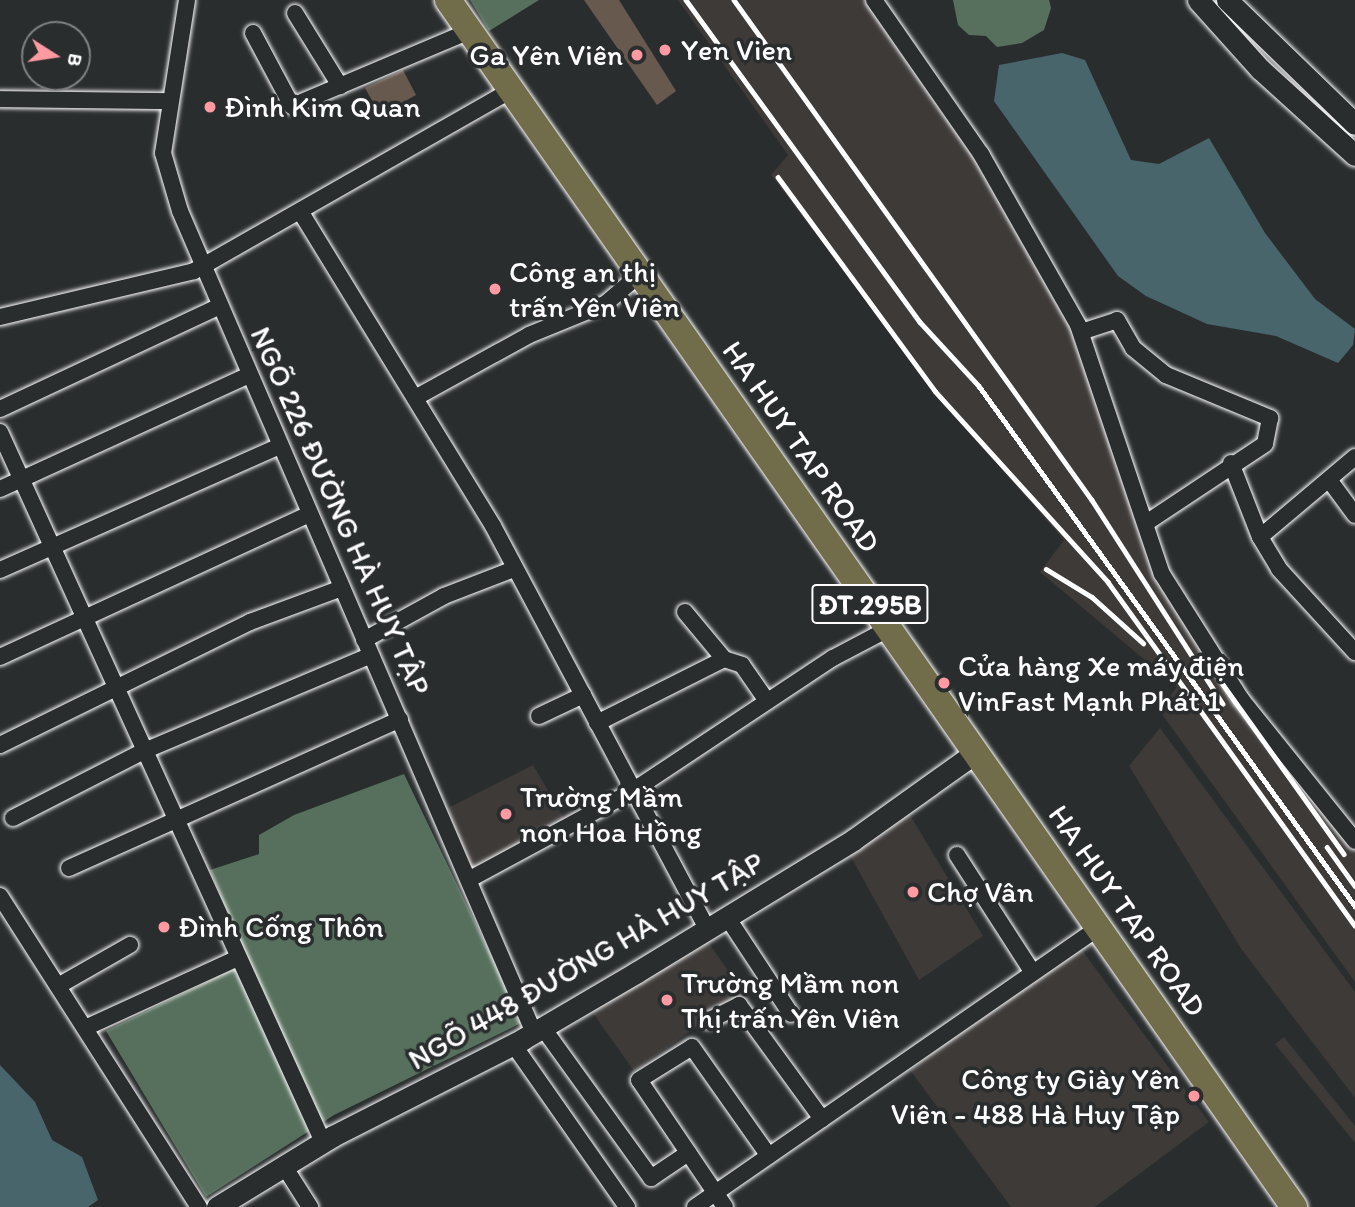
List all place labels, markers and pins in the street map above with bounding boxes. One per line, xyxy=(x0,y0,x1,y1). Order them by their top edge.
place label: Yen Vien xyxy=(681,32,793,68)
place label: Ga Yên Viên xyxy=(470,37,623,73)
marker: Yen Vien xyxy=(655,40,675,60)
marker: Ga Yên Viên xyxy=(629,47,645,63)
place label: Đình Kim Quan xyxy=(224,89,420,125)
marker: Đình Kim Quan xyxy=(202,99,218,115)
place label: Công an thị trấn Yên Viên xyxy=(509,254,681,324)
marker: Công an thị trấn Yên Viên xyxy=(487,281,503,297)
place label: Cửa hàng Xe máy điện VinFast Mạnh Phát 1 xyxy=(958,648,1244,718)
marker: Cửa hàng Xe máy điện VinFast Mạnh Phát 1 xyxy=(936,675,952,691)
place label: Trường Mầm non Hoa Hồng xyxy=(520,779,701,850)
marker: Trường Mầm non Hoa Hồng xyxy=(498,806,514,822)
place label: Chợ Vân xyxy=(927,874,1034,910)
marker: Chợ Vân xyxy=(905,884,921,900)
place label: Đình Cống Thôn xyxy=(178,909,383,945)
marker: Đình Cống Thôn xyxy=(156,919,172,935)
place label: Trường Mầm non Thị trấn Yên Viên xyxy=(681,965,900,1036)
marker: Trường Mầm non Thị trấn Yên Viên xyxy=(659,992,675,1008)
place label: Công ty Giày Yên Viên - 488 Hà Huy Tập xyxy=(894,1061,1180,1132)
marker: Công ty Giày Yên Viên - 488 Hà Huy Tập xyxy=(1186,1088,1202,1104)

